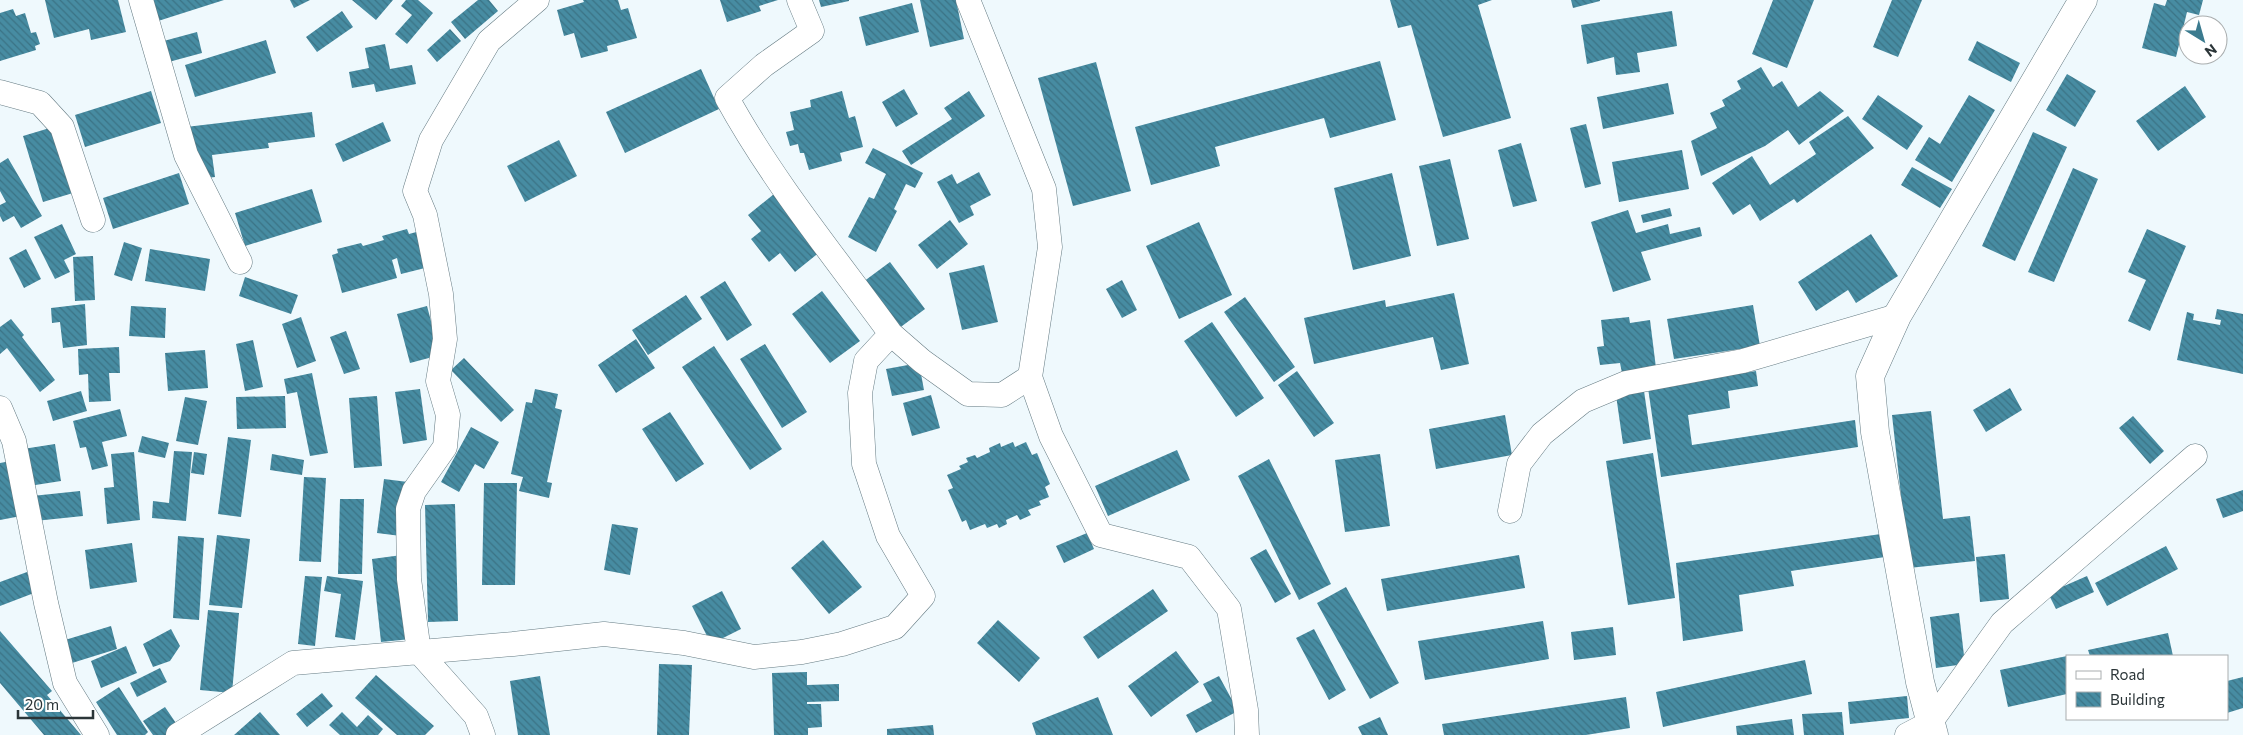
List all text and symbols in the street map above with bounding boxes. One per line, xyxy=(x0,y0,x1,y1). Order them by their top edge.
north arrow xyxy=(2178,15,2228,65)
text: N xyxy=(2202,41,2220,61)
legend xyxy=(2066,655,2228,720)
text: Road xyxy=(2110,665,2145,683)
scale bar xyxy=(18,688,92,720)
text: Building xyxy=(2110,690,2165,708)
text: 20 m xyxy=(25,695,59,713)

